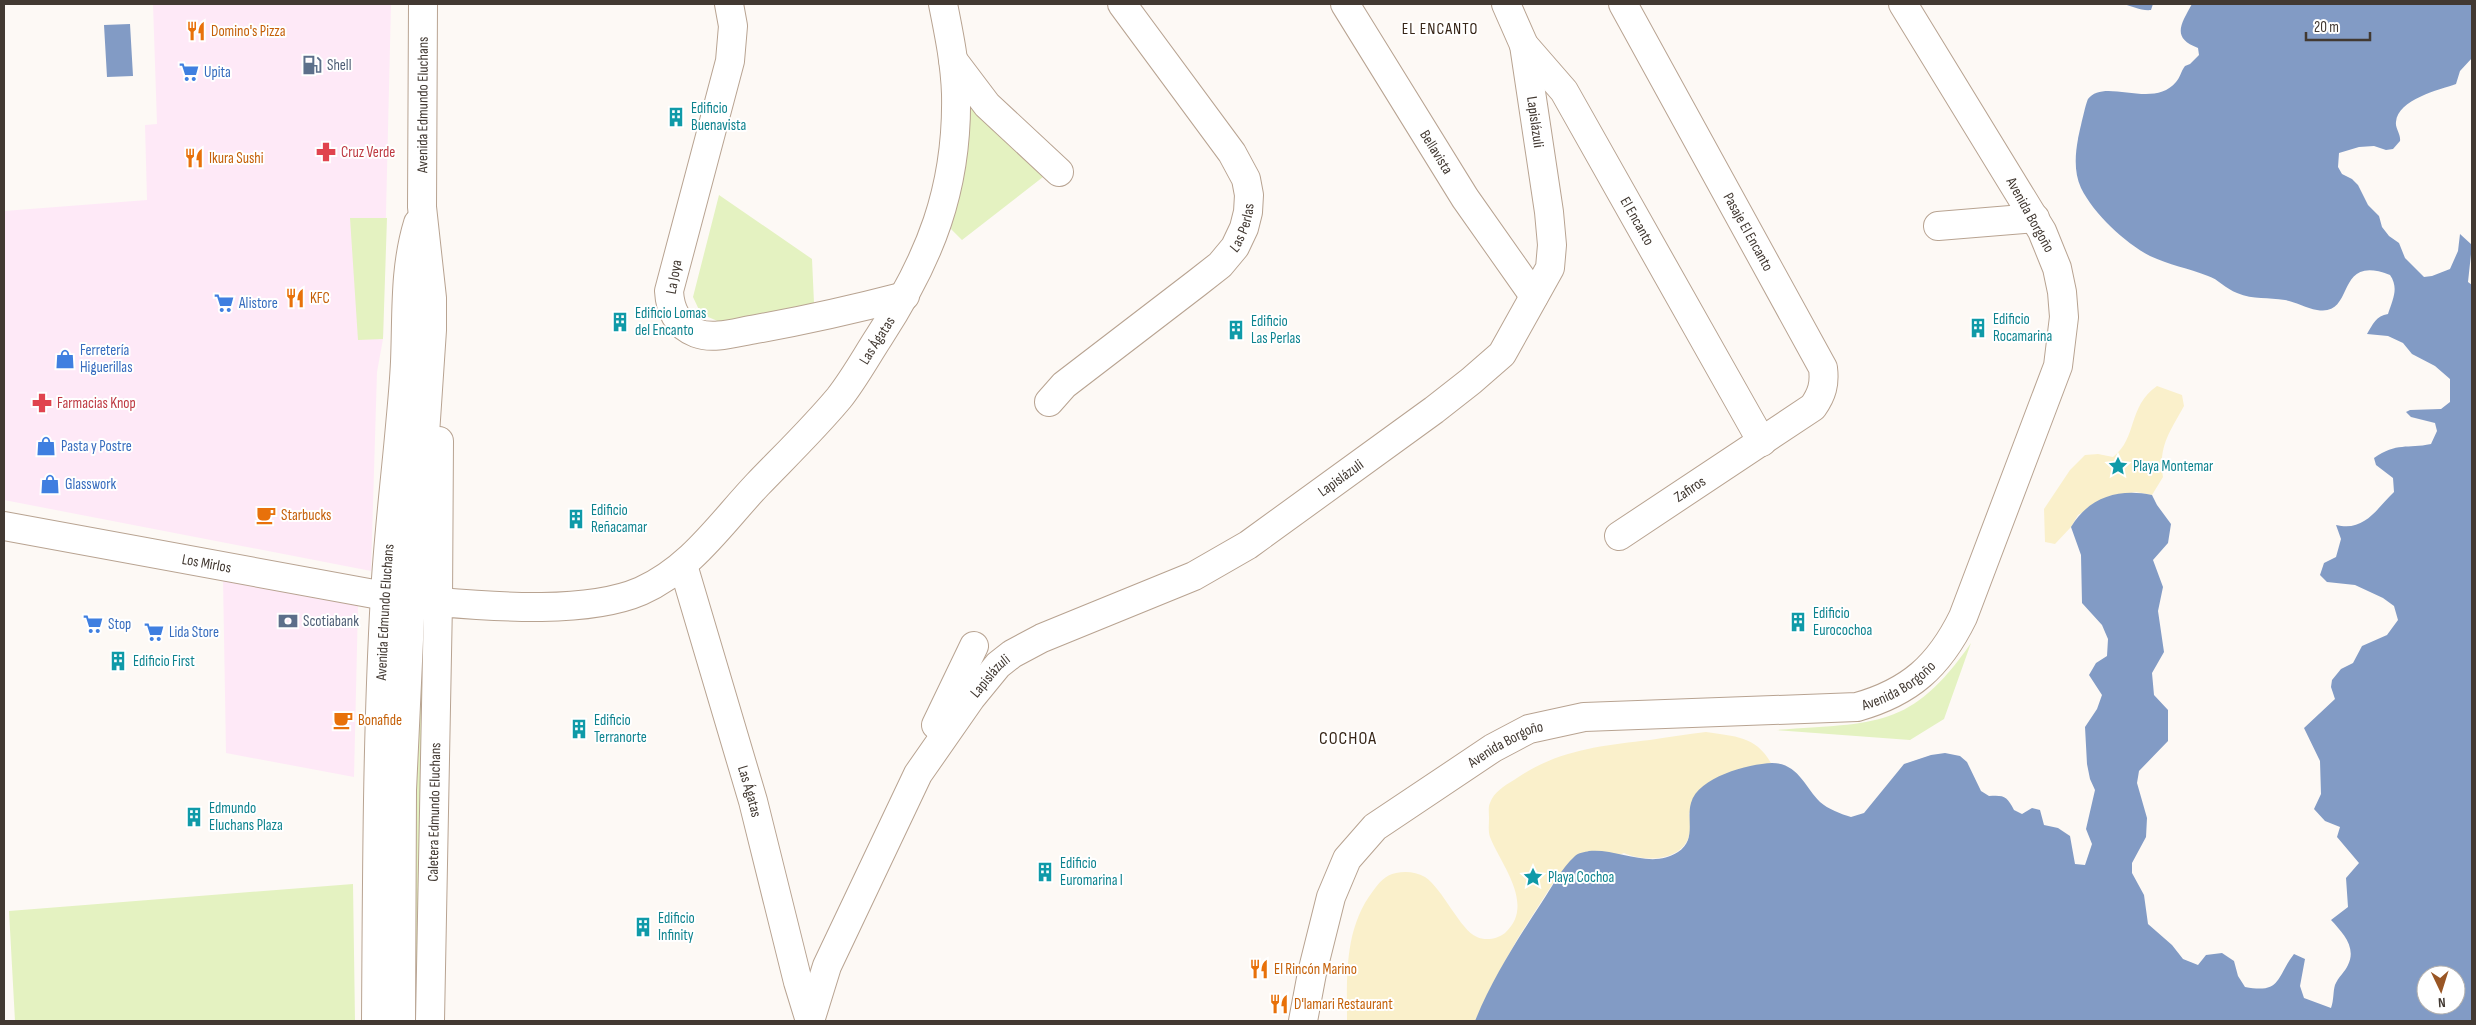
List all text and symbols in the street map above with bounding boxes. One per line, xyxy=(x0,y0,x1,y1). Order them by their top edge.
scale bar xyxy=(2306,10,2370,42)
text: 20 m xyxy=(2314,18,2339,37)
restaurant icon: Domino's Pizza xyxy=(185,20,207,42)
district label: EL ENCANTO xyxy=(1402,20,1478,39)
place label: Domino's Pizza xyxy=(211,22,286,41)
street label: Avenida Edmundo Eluchans xyxy=(413,36,432,174)
fuel station icon: Shell xyxy=(301,54,323,76)
place label: Shell xyxy=(327,56,351,75)
supermarket icon: Upita xyxy=(178,61,200,83)
place label: Upita xyxy=(204,63,231,82)
street label: Lapislázuli xyxy=(1522,95,1548,149)
place label: Edificio Buenavista xyxy=(691,99,747,135)
building icon: Edificio Buenavista xyxy=(665,106,687,128)
street label: Bellavista xyxy=(1416,126,1457,178)
pharmacy icon: Cruz Verde xyxy=(315,141,337,163)
place label: Cruz Verde xyxy=(341,143,395,162)
restaurant icon: Ikura Sushi xyxy=(183,147,205,169)
place label: Ikura Sushi xyxy=(209,149,264,168)
street label: Avenida Borgoño xyxy=(2001,173,2058,256)
street label: Pasaje El Encanto xyxy=(1719,189,1777,275)
street label: El Encanto xyxy=(1616,193,1659,249)
street label: Las Perlas xyxy=(1225,203,1258,256)
street label: La Joya xyxy=(662,258,686,296)
restaurant icon: KFC xyxy=(284,287,306,309)
place label: KFC xyxy=(310,289,330,308)
supermarket icon: Alistore xyxy=(213,292,235,314)
place label: Alistore xyxy=(238,294,278,313)
place label: Edificio Lomas del Encanto xyxy=(635,304,707,340)
place label: Edificio Rocamarina xyxy=(1993,310,2052,346)
building icon: Edificio Lomas del Encanto xyxy=(609,311,631,333)
place label: Edificio Las Perlas xyxy=(1251,312,1301,348)
street label: Las Ágatas xyxy=(855,313,899,368)
building icon: Edificio Rocamarina xyxy=(1967,317,1989,339)
building icon: Edificio Las Perlas xyxy=(1225,319,1247,341)
place label: Ferretería Higuerillas xyxy=(80,341,133,377)
shop icon: Ferretería Higuerillas xyxy=(54,348,76,370)
pharmacy icon: Farmacias Knop xyxy=(31,392,53,414)
place label: Farmacias Knop xyxy=(57,394,136,413)
shop icon: Pasta y Postre xyxy=(35,435,57,457)
place label: Pasta y Postre xyxy=(61,437,132,456)
street label: Lapislázuli xyxy=(1314,455,1367,501)
place icon: Playa Montemar xyxy=(2107,455,2129,477)
place label: Playa Montemar xyxy=(2133,457,2214,476)
street label: Zafiros xyxy=(1670,472,1709,506)
shop icon: Glasswork xyxy=(39,473,61,495)
place label: Glasswork xyxy=(65,475,117,494)
place label: Edificio Reñacamar xyxy=(591,501,648,537)
cafe icon: Starbucks xyxy=(255,504,277,526)
place label: Starbucks xyxy=(281,506,331,525)
building icon: Edificio Reñacamar xyxy=(565,508,587,530)
street label: Avenida Edmundo Eluchans xyxy=(372,543,398,682)
street label: Los Mirlos xyxy=(180,549,233,577)
place label: Edificio Eurocochoa xyxy=(1813,604,1873,640)
bank icon: Scotiabank xyxy=(277,610,299,632)
building icon: Edificio Eurocochoa xyxy=(1787,611,1809,633)
place label: Scotiabank xyxy=(303,612,359,631)
supermarket icon: Stop xyxy=(82,613,104,635)
place label: Stop xyxy=(108,615,131,634)
supermarket icon: Lida Store xyxy=(143,621,165,643)
place label: Lida Store xyxy=(169,623,219,642)
building icon: Edificio First xyxy=(107,650,129,672)
street label: Lapislázuli xyxy=(966,650,1014,701)
place label: Edificio First xyxy=(133,652,195,671)
street label: Avenida Borgoño xyxy=(1858,657,1940,715)
cafe icon: Bonafide xyxy=(332,709,354,731)
place label: Bonafide xyxy=(358,711,402,730)
place label: Edificio Terranorte xyxy=(594,711,647,747)
street label: Avenida Borgoño xyxy=(1463,717,1545,772)
building icon: Edificio Terranorte xyxy=(568,718,590,740)
district label: COCHOA xyxy=(1319,728,1377,749)
street label: Caletera Edmundo Eluchans xyxy=(423,742,445,882)
street label: Las Ágatas xyxy=(733,763,766,819)
place label: Edmundo Eluchans Plaza xyxy=(209,799,283,835)
building icon: Edmundo Eluchans Plaza xyxy=(183,806,205,828)
place label: Edificio Euromarina I xyxy=(1060,854,1123,890)
building icon: Edificio Euromarina I xyxy=(1034,861,1056,883)
place icon: Playa Cochoa xyxy=(1522,866,1544,888)
place label: Playa Cochoa xyxy=(1548,868,1615,887)
place label: Edificio Infinity xyxy=(658,909,695,945)
building icon: Edificio Infinity xyxy=(632,916,654,938)
restaurant icon: El Rincón Marino xyxy=(1248,958,1270,980)
place label: El Rincón Marino xyxy=(1274,960,1357,979)
north arrow xyxy=(2416,965,2466,1015)
restaurant icon: D'lamari Restaurant xyxy=(1268,993,1290,1015)
text: N xyxy=(2438,994,2446,1011)
place label: D'lamari Restaurant xyxy=(1294,995,1393,1014)

